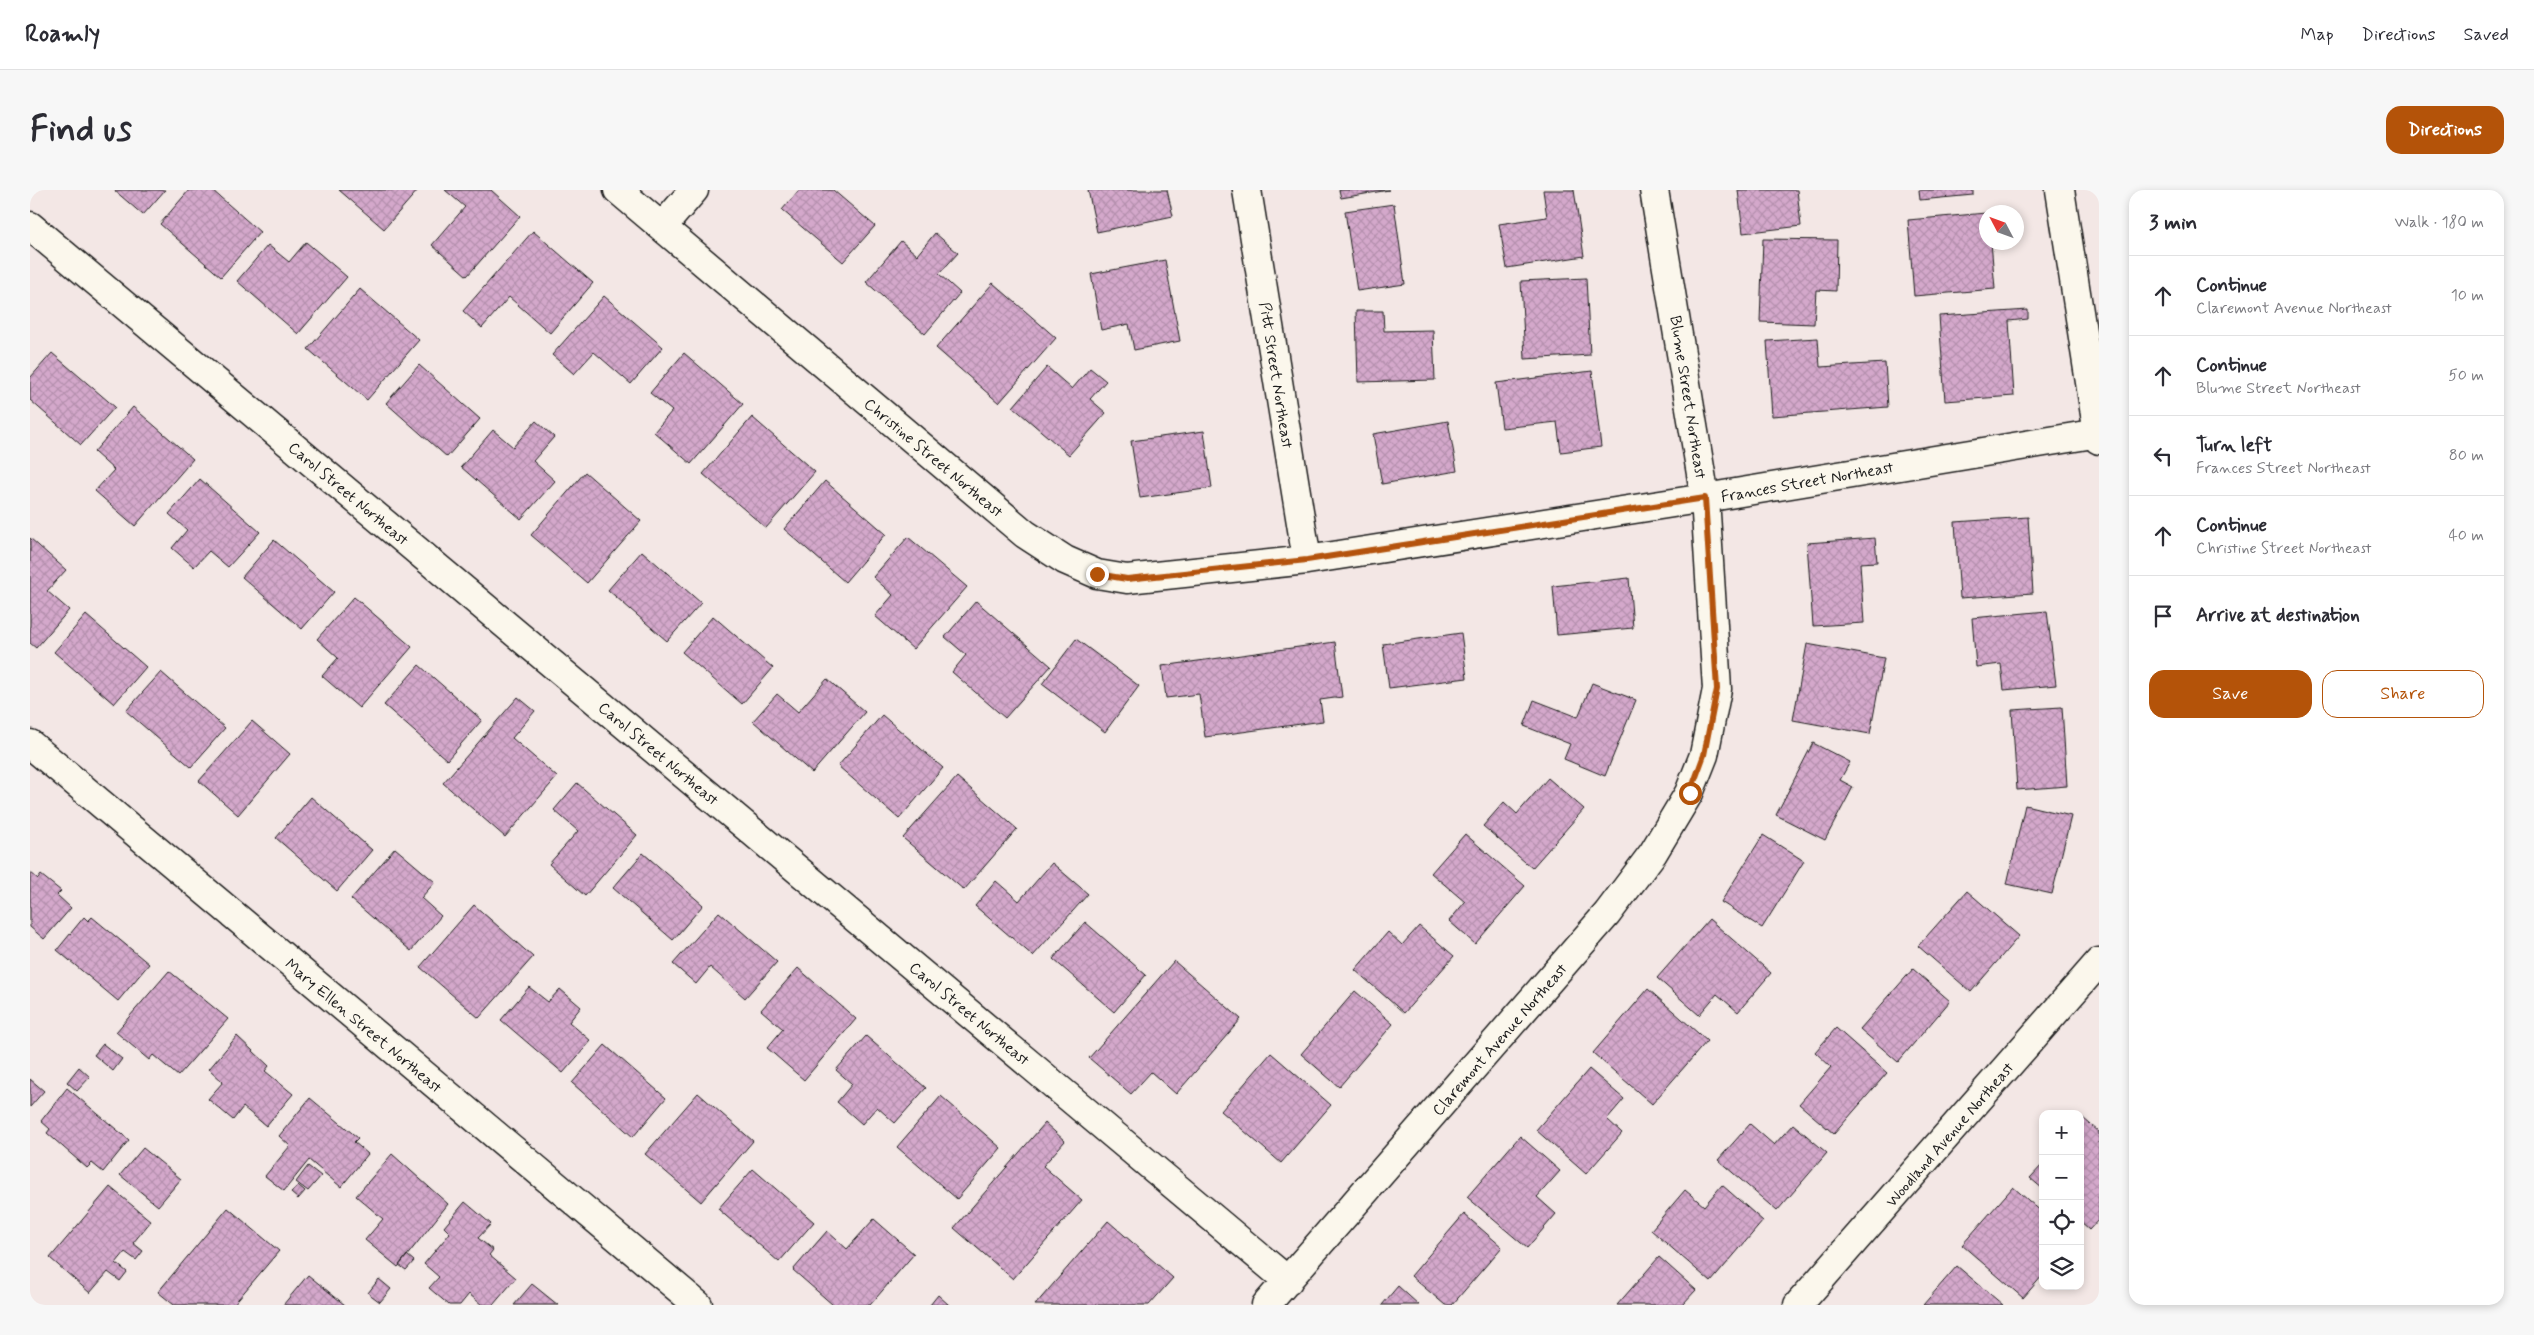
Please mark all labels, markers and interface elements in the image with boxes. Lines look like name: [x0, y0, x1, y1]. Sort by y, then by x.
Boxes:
text: Roamly: [25, 19, 100, 50]
text: Map: [2301, 23, 2334, 47]
text: Directions: [2362, 23, 2436, 47]
text: Saved: [2464, 23, 2509, 47]
button: Directions: [2386, 106, 2504, 154]
text: Find us: [30, 107, 132, 153]
north arrow: [1979, 205, 2024, 250]
text: 3 min: [2149, 209, 2197, 237]
text: Walk · 180 m: [2395, 212, 2484, 233]
text: Continue: [2196, 273, 2267, 298]
icon: ahead: [2149, 282, 2177, 310]
text: 10 m: [2451, 285, 2484, 306]
text: Claremont Avenue Northeast: [2196, 298, 2392, 319]
street label: Pitt Street Northeast: [1254, 301, 1297, 450]
street label: Blume Street Northeast: [1664, 314, 1711, 480]
text: Continue: [2196, 353, 2267, 378]
icon: ahead: [2149, 362, 2177, 390]
text: 50 m: [2448, 365, 2484, 386]
text: Blume Street Northeast: [2196, 378, 2361, 399]
street label: Christine Street Northeast: [859, 394, 1007, 523]
text: Turn left: [2196, 433, 2272, 458]
street label: Carol Street Northeast: [283, 438, 413, 551]
icon: left: [2149, 442, 2177, 470]
text: 80 m: [2449, 445, 2484, 466]
street label: Frances Street Northeast: [1719, 457, 1895, 508]
text: Frances Street Northeast: [2196, 458, 2371, 479]
text: Continue: [2196, 513, 2267, 538]
icon: ahead: [2149, 522, 2177, 550]
text: 40 m: [2448, 525, 2484, 546]
text: Christine Street Northeast: [2196, 538, 2371, 559]
route end: [1086, 563, 1109, 586]
icon: arrive: [2149, 602, 2177, 630]
text: Arrive at destination: [2196, 603, 2360, 628]
button: Save: [2149, 670, 2312, 718]
button: Share: [2322, 670, 2484, 718]
street label: Carol Street Northeast: [593, 698, 723, 811]
route start: [1679, 782, 1702, 805]
street label: Mary Ellen Street Northeast: [280, 954, 446, 1098]
street label: Carol Street Northeast: [904, 958, 1034, 1071]
street label: Claremont Avenue Northeast: [1428, 959, 1572, 1121]
street label: Woodland Avenue Northeast: [1881, 1058, 2019, 1212]
map controls: [2039, 1110, 2084, 1290]
button: +: [2039, 1110, 2084, 1155]
button: −: [2039, 1155, 2084, 1200]
button: locate: [2039, 1200, 2084, 1245]
button: layers: [2039, 1245, 2084, 1290]

